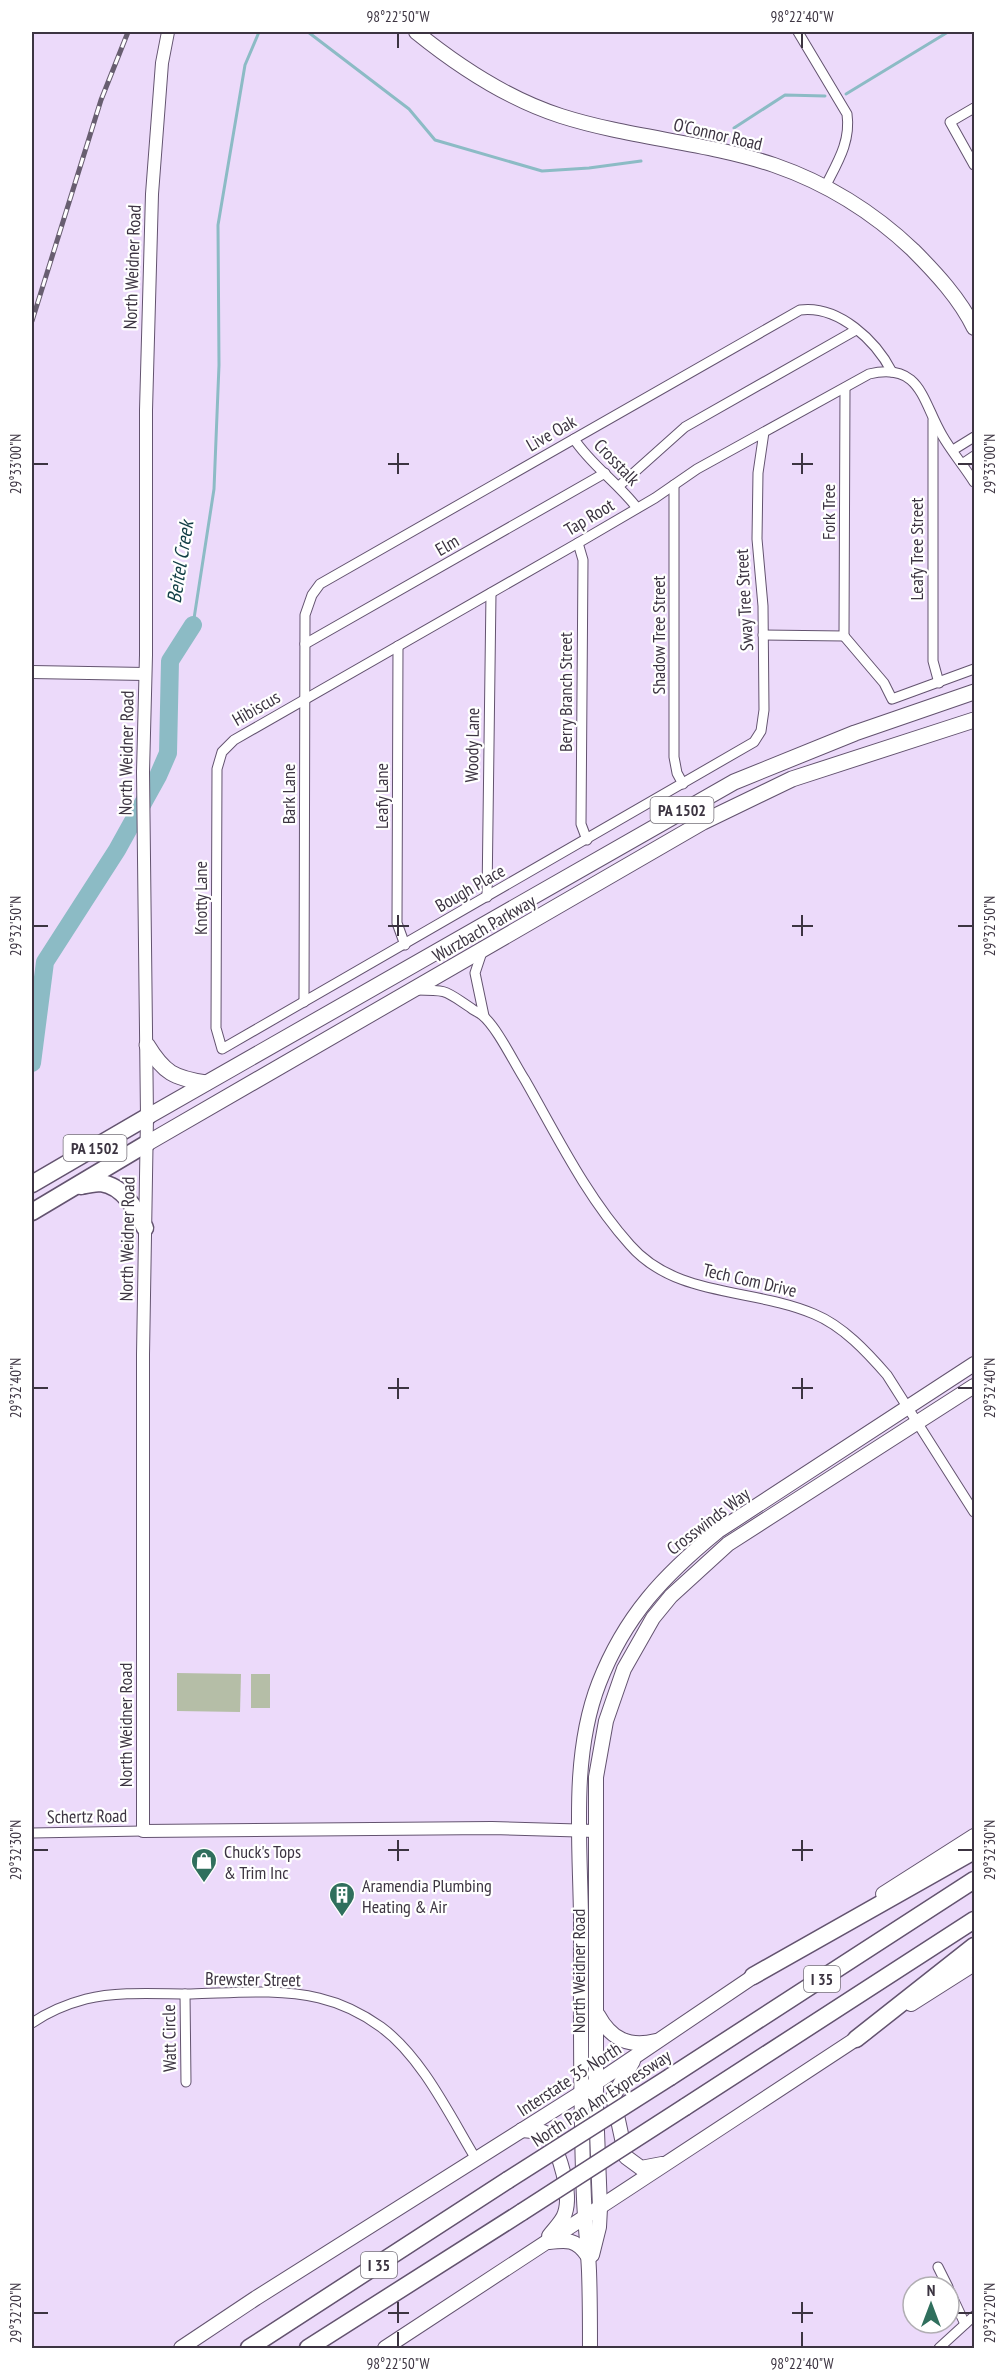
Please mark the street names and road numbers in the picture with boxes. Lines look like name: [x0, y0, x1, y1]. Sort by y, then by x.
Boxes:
street label: O'Connor Road: [671, 113, 765, 155]
street label: North Weidner Road: [118, 204, 146, 330]
street label: Live Oak: [522, 410, 580, 456]
street label: Crosstalk: [589, 434, 645, 490]
street label: Fork Tree: [817, 484, 840, 540]
street label: Tap Root: [560, 493, 618, 541]
street label: Leafy Tree Street: [905, 498, 928, 600]
street label: Elm: [431, 529, 463, 561]
street label: Sway Tree Street: [730, 548, 758, 652]
street label: Shadow Tree Street: [647, 575, 670, 695]
street label: Berry Branch Street: [554, 632, 577, 752]
street label: Hibiscus: [228, 685, 284, 731]
street label: North Weidner Road: [113, 691, 139, 815]
street label: Woody Lane: [460, 707, 484, 783]
street label: Leafy Lane: [370, 763, 393, 829]
street label: Bark Lane: [277, 764, 300, 824]
road number: PA 1502: [650, 797, 714, 823]
street label: Bough Place: [431, 859, 509, 917]
street label: Knotty Lane: [189, 861, 212, 935]
street label: Wurzbach Parkway: [428, 889, 540, 967]
road number: PA 1502: [64, 1135, 127, 1161]
street label: North Weidner Road: [114, 1177, 140, 1301]
street label: Tech Com Drive: [701, 1258, 799, 1302]
street label: Crosswinds Way: [662, 1482, 754, 1560]
street label: North Weidner Road: [114, 1663, 137, 1787]
street label: Schertz Road: [47, 1804, 127, 1828]
street label: North Weidner Road: [567, 1909, 590, 2033]
road number: I 35: [804, 1966, 840, 1992]
street label: Brewster Street: [205, 1967, 301, 1991]
street label: Watt Circle: [157, 2004, 181, 2072]
street label: Interstate 35 North: [513, 2037, 625, 2121]
street label: North Pan Am Expressway: [527, 2044, 675, 2152]
road number: I 35: [361, 2252, 397, 2278]

